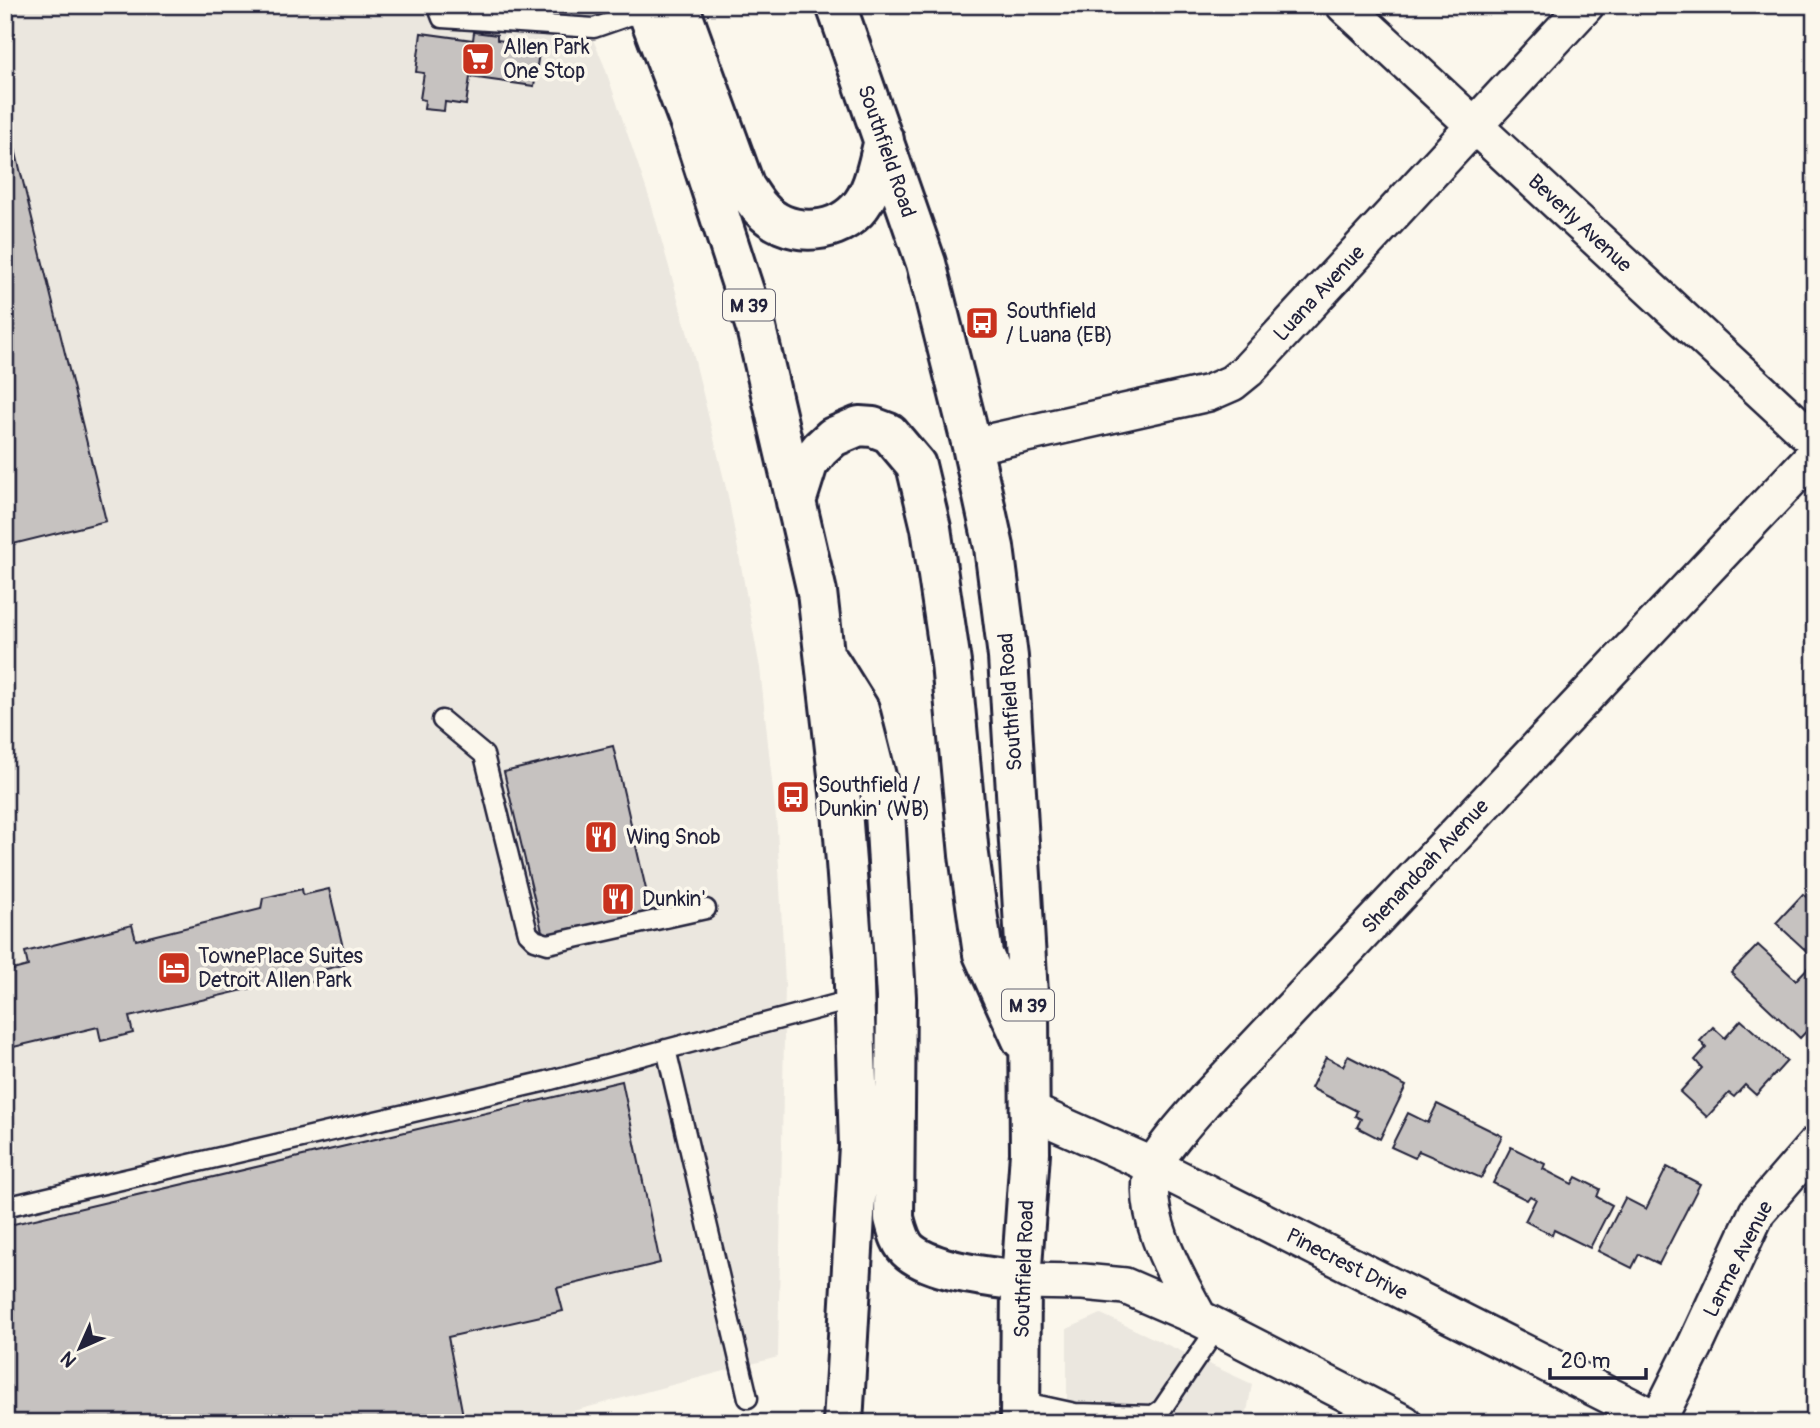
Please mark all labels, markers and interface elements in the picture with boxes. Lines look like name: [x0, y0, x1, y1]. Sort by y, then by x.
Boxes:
place label: Allen Park One Stop: [503, 34, 590, 85]
supermarket icon: Allen Park One Stop: [459, 40, 497, 78]
street label: Southfield Road: [851, 81, 922, 221]
street label: Beverly Avenue: [1522, 168, 1638, 279]
street label: Luana Avenue: [1268, 239, 1371, 347]
road number: M 39: [723, 290, 775, 320]
place label: Southfield / Luana (EB): [1006, 298, 1113, 349]
bus stop icon: Southfield / Luana (EB): [963, 304, 1001, 342]
street label: Southfield Road: [992, 632, 1029, 772]
place label: Southfield / Dunkin' (WB): [818, 772, 930, 823]
bus stop icon: Southfield / Dunkin' (WB): [774, 778, 812, 816]
street label: Shenandoah Avenue: [1356, 793, 1495, 939]
restaurant icon: Wing Snob: [582, 818, 620, 856]
place label: Wing Snob: [626, 824, 721, 851]
restaurant icon: Dunkin': [599, 880, 637, 918]
place label: Dunkin': [642, 886, 706, 913]
place label: TownePlace Suites Detroit Allen Park: [198, 943, 363, 994]
hotel icon: TownePlace Suites Detroit Allen Park: [155, 949, 193, 987]
road number: M 39: [1002, 990, 1054, 1021]
street label: Larme Avenue: [1698, 1196, 1780, 1322]
street label: Southfield Road: [1009, 1199, 1040, 1339]
street label: Pinecrest Drive: [1282, 1222, 1413, 1307]
north arrow: [46, 1312, 116, 1382]
scale bar: [1550, 1337, 1647, 1381]
text: N: [56, 1346, 82, 1372]
text: 20 m: [1561, 1348, 1610, 1375]

